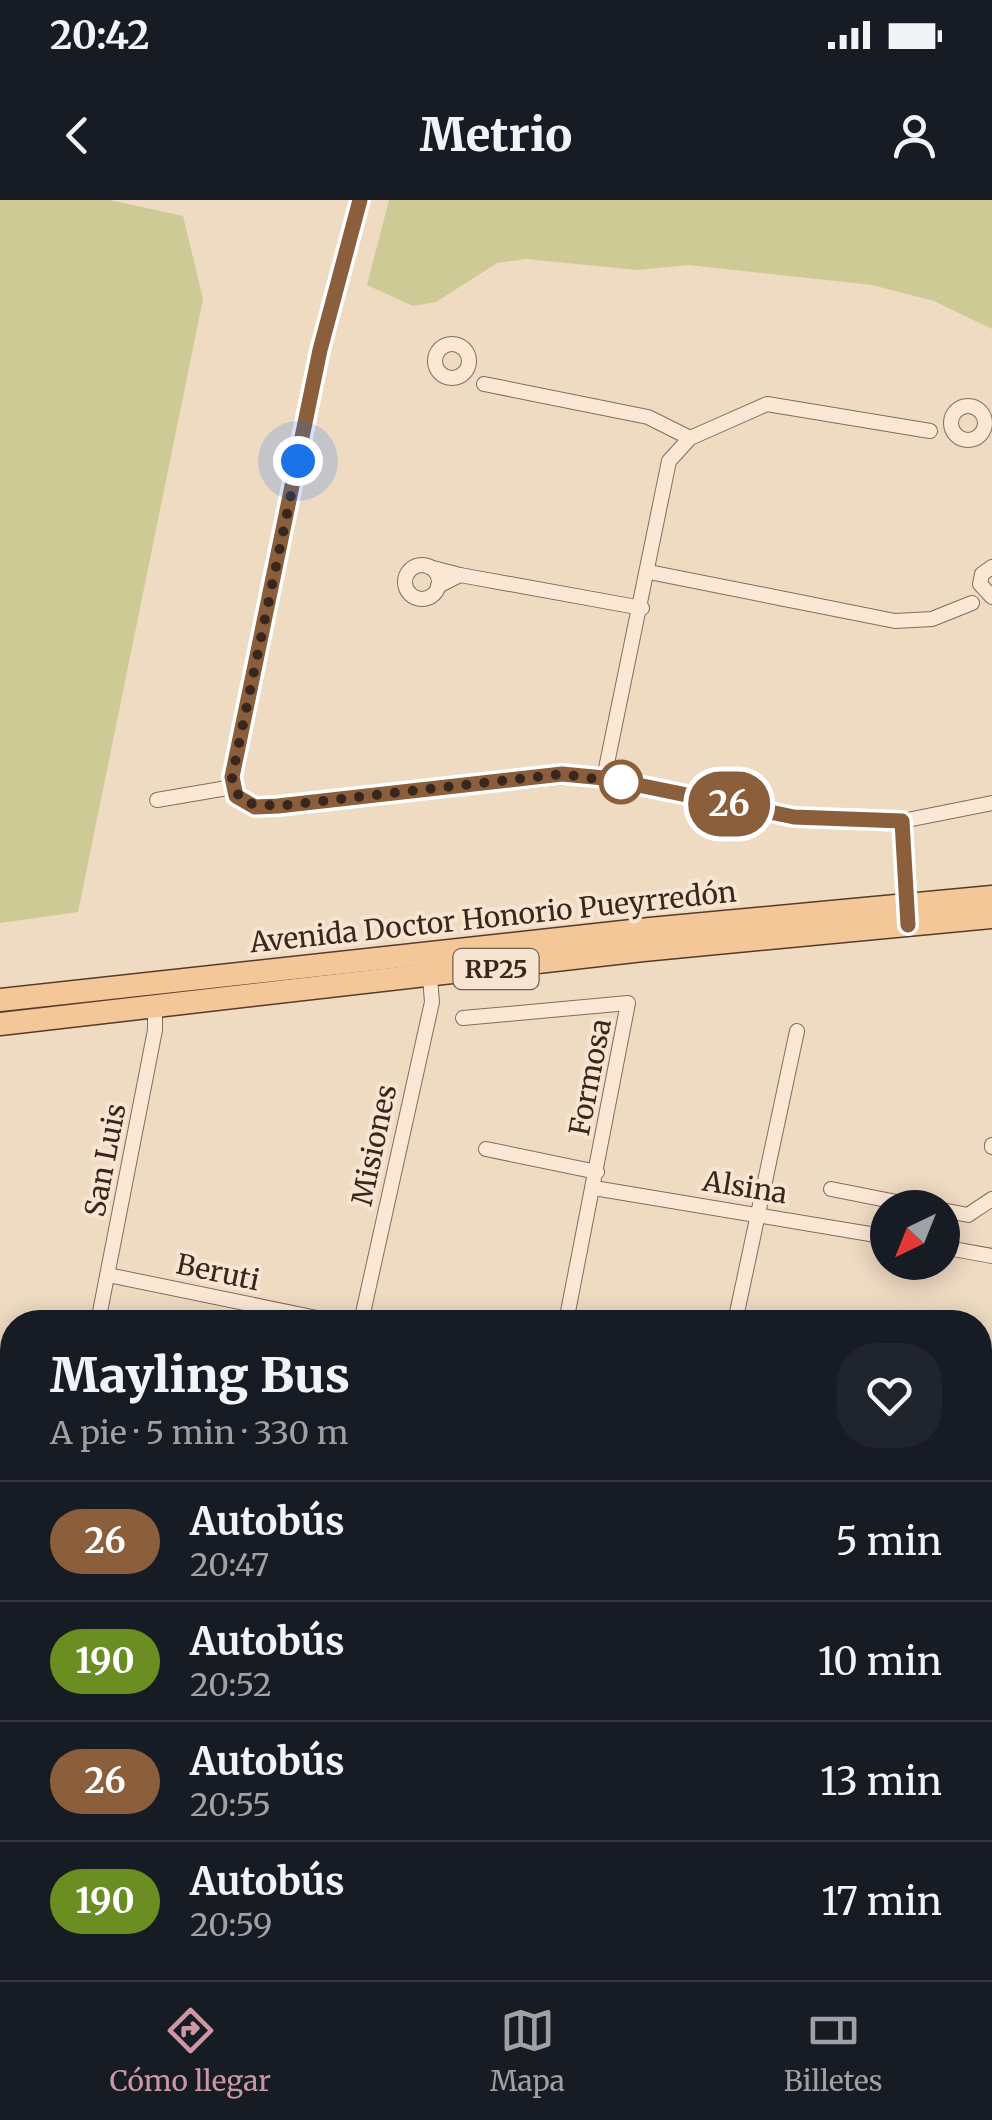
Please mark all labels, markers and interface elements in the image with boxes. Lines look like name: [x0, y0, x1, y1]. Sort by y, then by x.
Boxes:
text: 20:42: [50, 12, 150, 59]
text: Metrio: [420, 107, 572, 163]
icon: back: [50, 108, 105, 163]
icon: person: [887, 108, 942, 163]
your location: [273, 436, 323, 486]
unlabelled marker: [600, 761, 642, 803]
line badge: 26: [684, 772, 774, 836]
text: 26: [708, 782, 750, 826]
street label: Avenida Doctor Honorio Pueyrredón: [247, 874, 738, 961]
road number: RP25: [454, 949, 538, 989]
street label: Formosa: [561, 1016, 619, 1138]
street label: Misiones: [344, 1081, 404, 1209]
street label: San Luis: [76, 1100, 134, 1220]
street label: Alsina: [699, 1162, 790, 1211]
north arrow: [870, 1190, 960, 1280]
map controls: [870, 1190, 960, 1280]
street label: Beruti: [173, 1246, 263, 1298]
button: heart: [837, 1343, 942, 1448]
text: Mayling Bus: [50, 1345, 350, 1405]
text: A pie · 5 min · 330 m: [50, 1413, 349, 1453]
text: Autobús: [190, 1498, 345, 1545]
text: 5 min: [836, 1518, 942, 1565]
text: 26: [84, 1519, 126, 1563]
text: 20:47: [190, 1545, 269, 1585]
text: Autobús: [190, 1618, 345, 1665]
text: 10 min: [818, 1638, 942, 1685]
text: 190: [75, 1639, 135, 1683]
text: 20:52: [190, 1665, 272, 1705]
text: Autobús: [190, 1738, 345, 1785]
text: 13 min: [820, 1758, 942, 1805]
text: 26: [84, 1759, 126, 1803]
text: 20:55: [190, 1785, 271, 1825]
text: Autobús: [190, 1858, 345, 1905]
text: 17 min: [821, 1878, 942, 1925]
text: 190: [75, 1879, 135, 1923]
text: 20:59: [190, 1905, 272, 1945]
tab: Cómo llegar: [109, 2003, 271, 2099]
tab: Mapa: [490, 2003, 565, 2099]
tab: Billetes: [784, 2003, 882, 2099]

